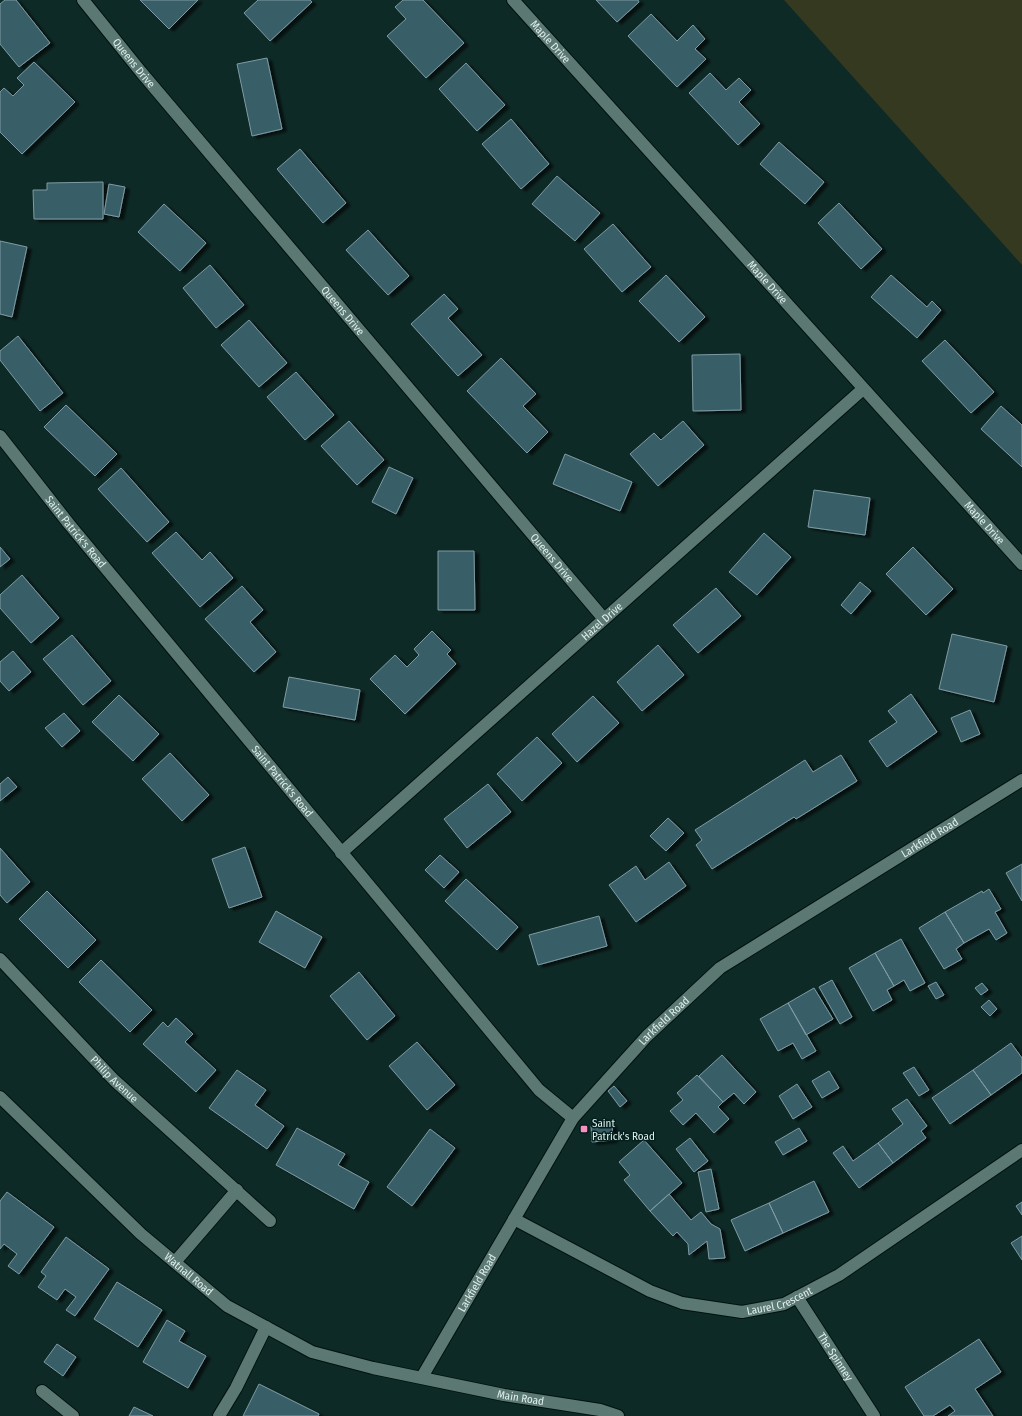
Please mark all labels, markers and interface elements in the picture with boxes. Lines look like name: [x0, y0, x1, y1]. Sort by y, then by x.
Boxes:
street label: Maple Drive: [528, 17, 573, 66]
street label: Queens Drive: [110, 36, 158, 90]
street label: Maple Drive: [745, 258, 790, 306]
street label: Queens Drive: [319, 283, 367, 338]
street label: Saint Patrick's Road: [43, 493, 109, 570]
street label: Maple Drive: [962, 498, 1007, 547]
street label: Queens Drive: [528, 531, 577, 585]
street label: Hazel Drive: [579, 599, 625, 643]
street label: Saint Patrick's Road: [249, 743, 316, 819]
street label: Larkfield Road: [899, 815, 961, 860]
street label: Larkfield Road: [636, 994, 692, 1047]
street label: Philip Avenue: [88, 1053, 141, 1105]
place label: Saint Patrick's Road: [592, 1117, 655, 1143]
marker: Saint Patrick's Road: [579, 1124, 589, 1134]
street label: Watnall Road: [162, 1250, 216, 1298]
street label: Larkfield Road: [455, 1252, 499, 1314]
street label: Laurel Crescent: [746, 1284, 815, 1317]
street label: The Spinney: [815, 1330, 856, 1383]
street label: Main Road: [496, 1387, 545, 1408]

